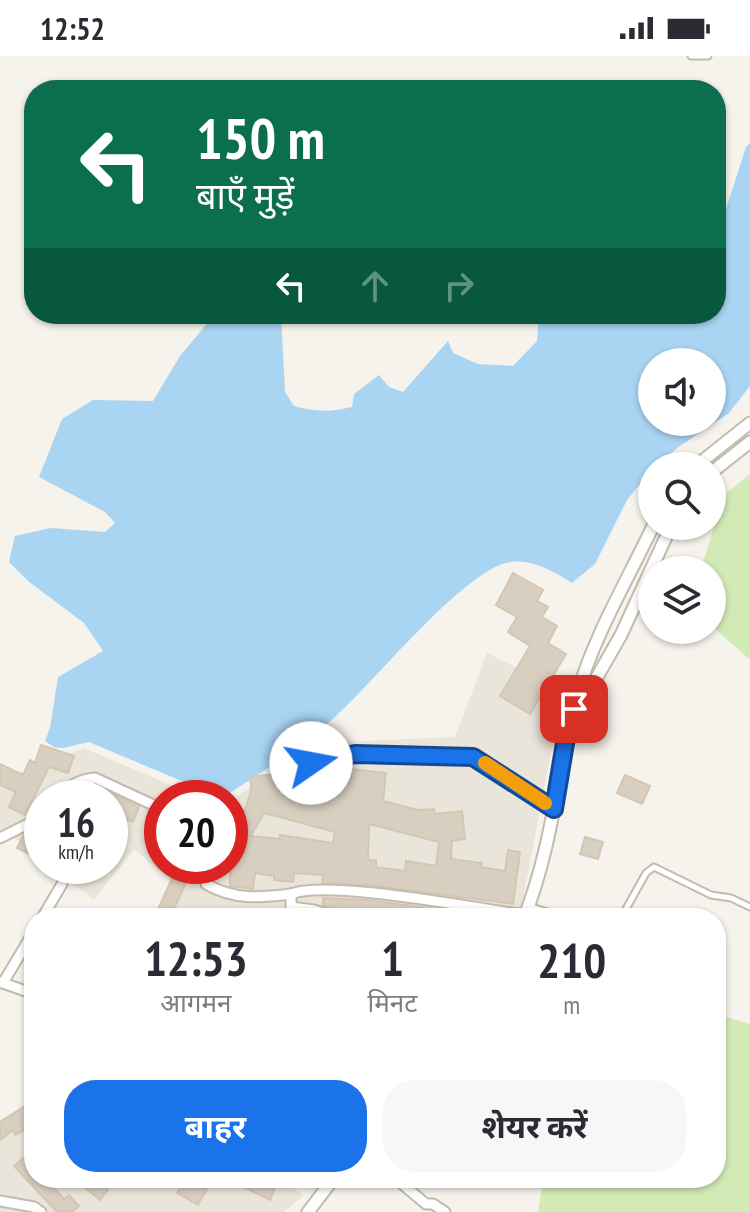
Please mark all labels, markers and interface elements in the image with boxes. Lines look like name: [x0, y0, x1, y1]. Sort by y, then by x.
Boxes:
text: 12:52: [40, 9, 105, 48]
text: 150 m: [196, 102, 325, 174]
icon: left: [64, 112, 168, 216]
text: बाएँ मुड़ें: [196, 172, 294, 219]
icon: left: [269, 264, 313, 308]
icon: ahead: [353, 264, 397, 308]
icon: right: [437, 264, 481, 308]
map controls: [638, 348, 726, 644]
button: sound: [638, 348, 726, 436]
button: search: [638, 452, 726, 540]
button: layers: [638, 556, 726, 644]
pin: [540, 675, 608, 743]
icon: arrive: [552, 687, 596, 731]
position arrow: [269, 721, 353, 805]
speed limit sign: 20: [144, 780, 248, 884]
text: 16: [57, 796, 95, 848]
text: km/h: [58, 839, 94, 865]
text: 12:53: [144, 927, 248, 989]
text: 1: [381, 927, 404, 989]
text: 210: [537, 929, 606, 991]
text: आगमन: [160, 986, 231, 1019]
text: मिनट: [368, 986, 417, 1019]
text: m: [563, 988, 580, 1021]
button: बाहर: [64, 1080, 367, 1172]
button: शेयर करें: [383, 1080, 686, 1172]

